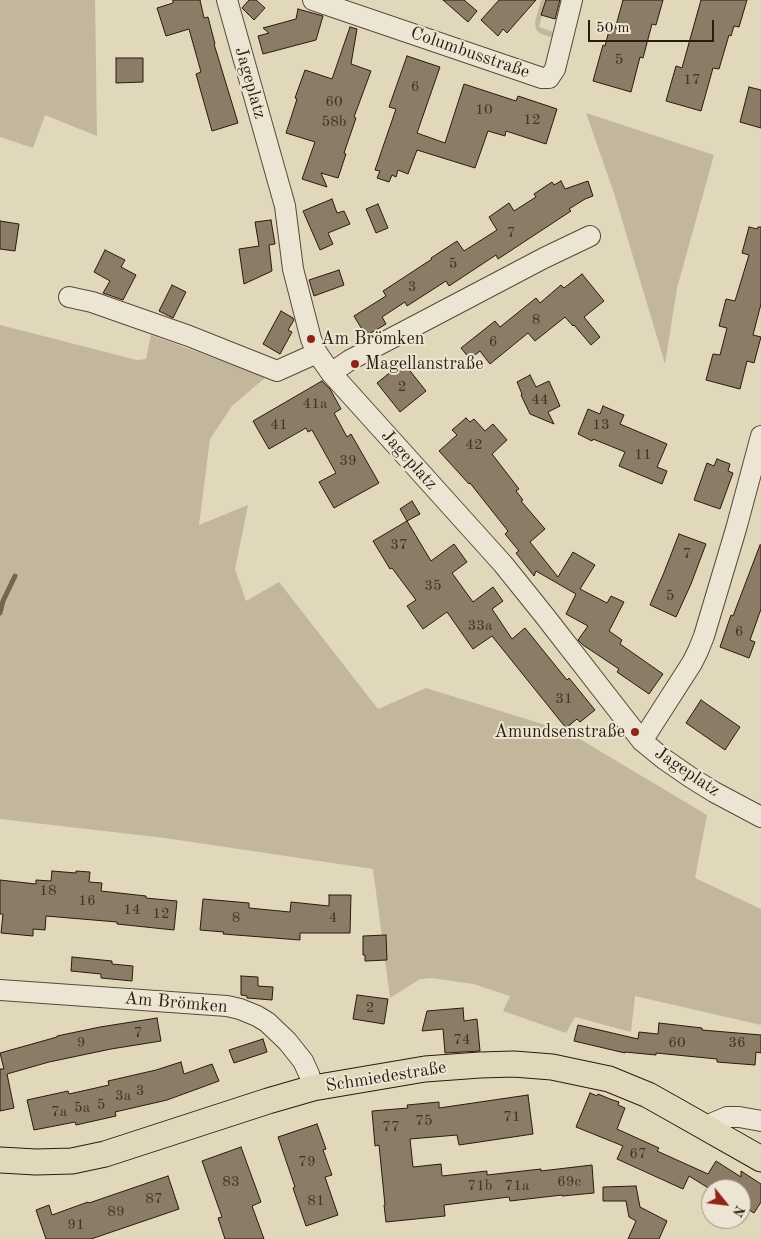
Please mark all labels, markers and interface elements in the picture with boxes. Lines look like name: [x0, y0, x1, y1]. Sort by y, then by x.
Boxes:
scale bar: [591, 10, 717, 42]
text: 50 m: [596, 21, 630, 36]
street label: Columbusstraße: [408, 23, 532, 83]
street label: Jageplatz: [229, 45, 271, 121]
house number: 5: [615, 51, 623, 69]
house number: 17: [683, 71, 701, 89]
house number: 6: [411, 78, 419, 96]
house number: 60: [325, 93, 343, 111]
house number: 10: [475, 101, 493, 119]
house number: 12: [523, 111, 541, 129]
house number: 58b: [321, 113, 347, 131]
house number: 7: [507, 224, 515, 242]
house number: 5: [449, 255, 457, 273]
house number: 3: [408, 278, 416, 296]
house number: 8: [532, 311, 540, 329]
place label: Am Brömken: [321, 328, 424, 350]
marker: Am Brömken: [305, 333, 317, 345]
house number: 6: [489, 333, 497, 351]
place label: Magellanstraße: [365, 353, 483, 375]
marker: Magellanstraße: [349, 358, 361, 370]
house number: 2: [398, 378, 406, 396]
house number: 44: [531, 391, 549, 409]
house number: 41a: [303, 395, 327, 413]
house number: 41: [270, 416, 288, 434]
house number: 13: [592, 416, 610, 434]
street label: Jageplatz: [376, 425, 442, 495]
house number: 42: [465, 436, 483, 454]
house number: 11: [634, 446, 652, 464]
house number: 39: [339, 452, 357, 470]
house number: 37: [390, 536, 408, 554]
house number: 7: [683, 545, 691, 563]
house number: 35: [424, 577, 442, 595]
house number: 5: [666, 587, 674, 605]
house number: 33a: [468, 617, 492, 635]
house number: 6: [735, 623, 743, 641]
house number: 31: [555, 690, 573, 708]
place label: Amundsenstraße: [494, 721, 625, 743]
marker: Amundsenstraße: [629, 726, 641, 738]
street label: Jageplatz: [650, 742, 724, 802]
house number: 18: [39, 882, 57, 900]
house number: 16: [78, 892, 96, 910]
house number: 14: [123, 901, 141, 919]
house number: 12: [152, 905, 170, 923]
house number: 8: [232, 909, 240, 927]
house number: 4: [329, 909, 337, 927]
street label: Am Brömken: [124, 988, 228, 1018]
house number: 2: [366, 999, 374, 1017]
house number: 7: [134, 1024, 142, 1042]
house number: 74: [453, 1031, 471, 1049]
house number: 9: [77, 1034, 85, 1052]
house number: 60: [668, 1034, 686, 1052]
house number: 36: [728, 1034, 746, 1052]
street label: Schmiedestraße: [324, 1057, 448, 1097]
house number: 3: [136, 1082, 144, 1100]
house number: 3a: [115, 1087, 131, 1105]
house number: 5: [97, 1096, 105, 1114]
house number: 5a: [74, 1099, 90, 1117]
house number: 7a: [51, 1103, 67, 1121]
house number: 71: [503, 1108, 521, 1126]
house number: 75: [415, 1112, 433, 1130]
house number: 77: [382, 1118, 400, 1136]
house number: 67: [629, 1145, 647, 1163]
house number: 79: [298, 1153, 316, 1171]
house number: 83: [222, 1173, 240, 1191]
house number: 69c: [557, 1173, 581, 1191]
house number: 71b: [467, 1177, 493, 1195]
house number: 71a: [505, 1177, 529, 1195]
north arrow: [701, 1179, 751, 1229]
house number: 87: [145, 1190, 163, 1208]
house number: 81: [307, 1192, 325, 1210]
house number: 89: [107, 1203, 125, 1221]
text: N: [730, 1203, 747, 1219]
house number: 91: [67, 1216, 85, 1234]

